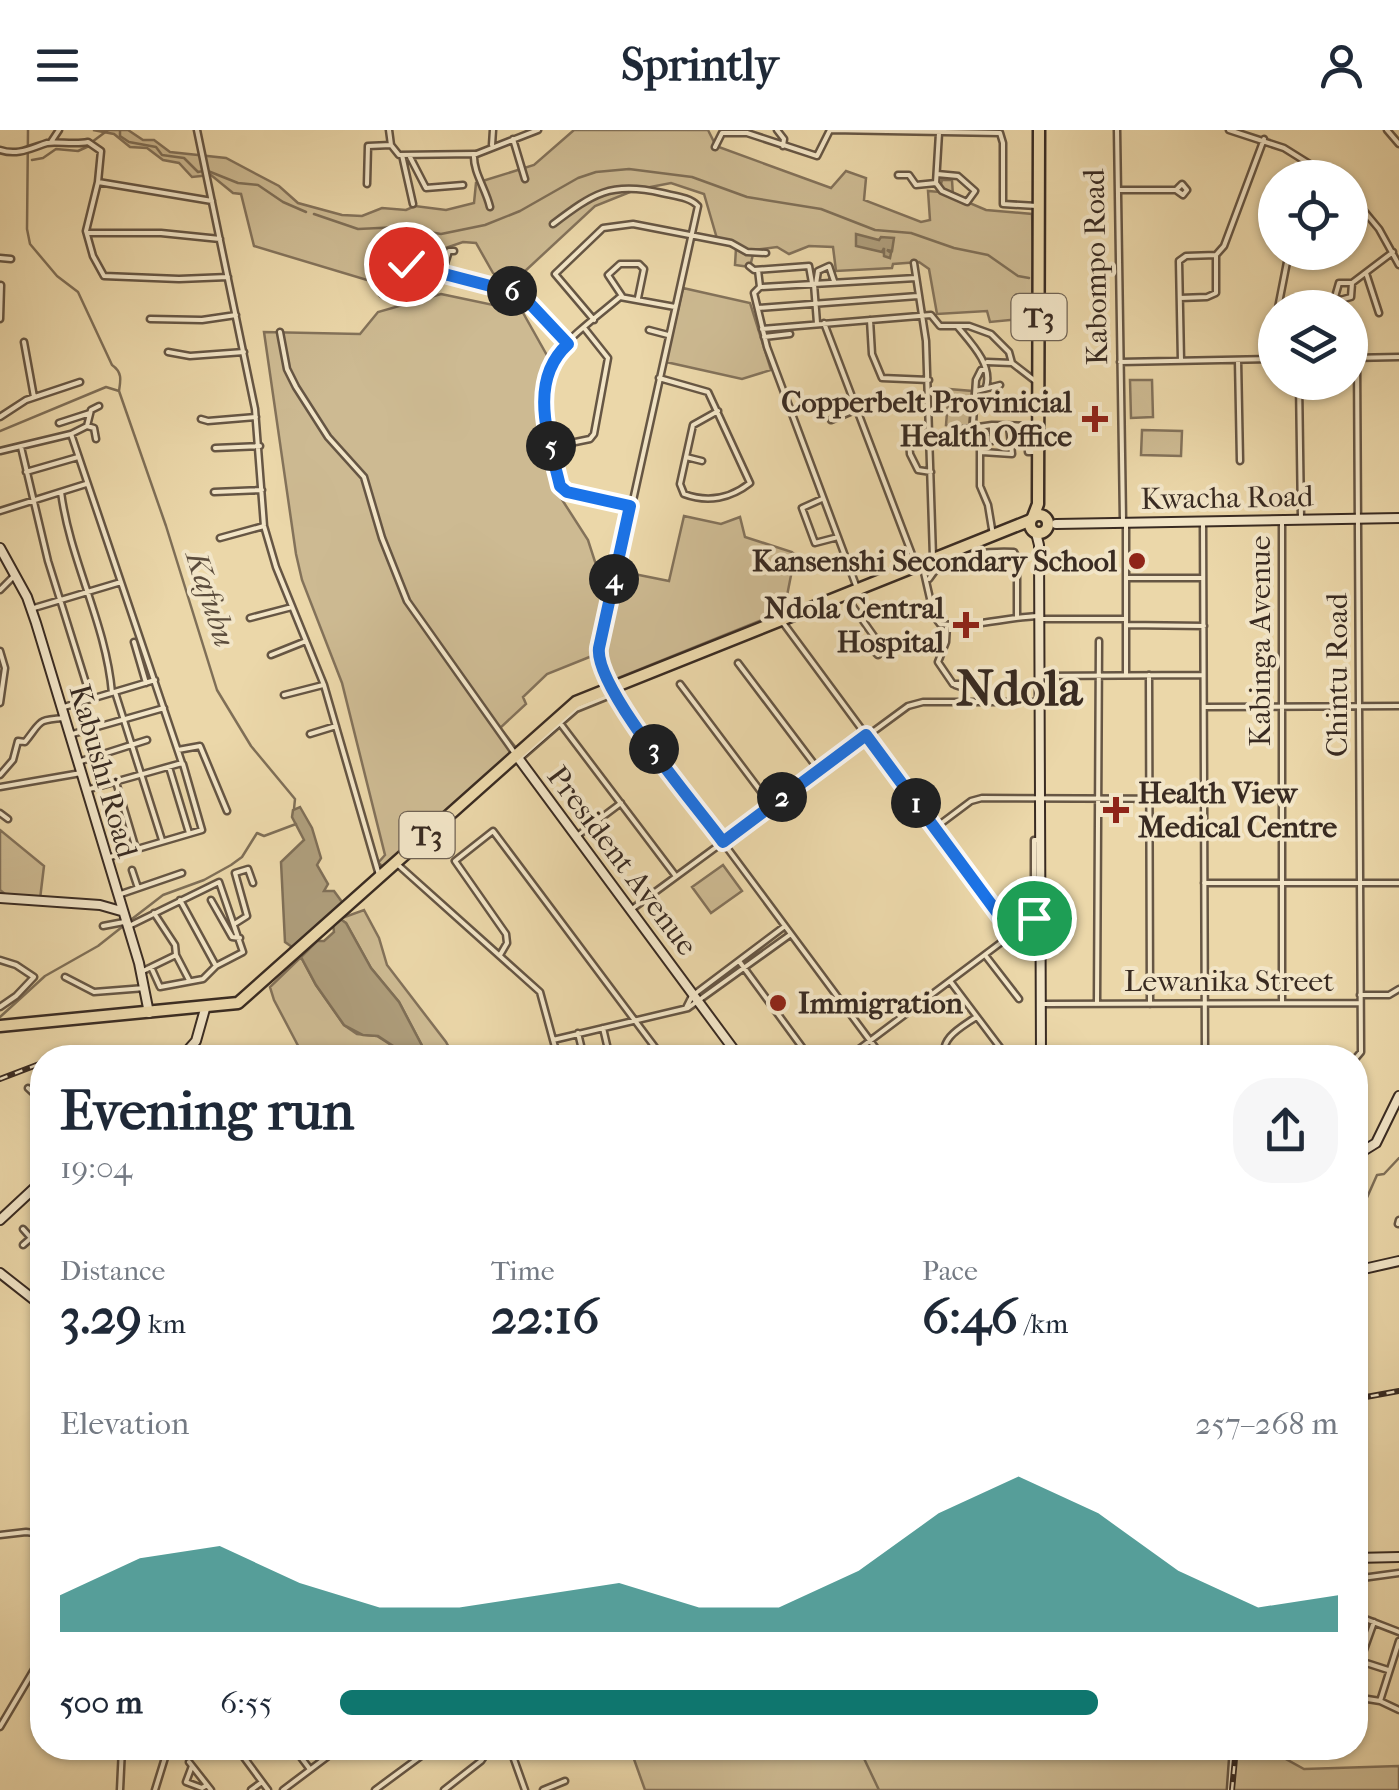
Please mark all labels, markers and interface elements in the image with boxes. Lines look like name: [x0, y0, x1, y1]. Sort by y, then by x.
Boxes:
icon: menu: [30, 38, 85, 93]
icon: person: [1314, 38, 1369, 93]
text: Sprintly: [621, 39, 778, 92]
map controls: [1258, 160, 1368, 400]
button: locate: [1258, 160, 1368, 270]
street label: Kabompo Road: [1077, 168, 1115, 366]
pin: [364, 222, 449, 307]
icon: check: [379, 237, 434, 292]
pin: 6: [487, 266, 537, 316]
text: 6: [504, 274, 520, 307]
button: layers: [1258, 290, 1368, 400]
road number: T3: [1012, 294, 1066, 340]
place label: Copperbelt Provinicial Health Office: [781, 385, 1073, 454]
marker: Copperbelt Provinicial Health Office: [1082, 406, 1108, 432]
pin: 5: [526, 421, 576, 471]
text: 5: [545, 429, 557, 462]
street label: Kwacha Road: [1140, 479, 1314, 517]
street label: Kabinga Avenue: [1243, 535, 1278, 746]
water label: Kafubu: [178, 544, 244, 652]
place label: Kansenshi Secondary School: [752, 544, 1118, 579]
marker: Kansenshi Secondary School: [1126, 550, 1148, 572]
pin: 4: [589, 554, 639, 604]
text: 4: [606, 562, 622, 595]
place label: Ndola Central Hospital: [764, 591, 945, 660]
street label: Chintu Road: [1320, 592, 1355, 757]
marker: Ndola Central Hospital: [953, 612, 979, 638]
district label: Ndola: [956, 659, 1084, 718]
street label: Kabushi Road: [62, 680, 145, 862]
pin: 3: [629, 724, 679, 774]
text: 3: [648, 732, 660, 765]
street label: President Avenue: [540, 760, 705, 963]
pin: 2: [757, 772, 807, 822]
place label: Health View Medical Centre: [1138, 776, 1337, 845]
pin: 1: [891, 778, 941, 828]
text: 2: [775, 780, 789, 813]
text: 1: [911, 786, 921, 819]
marker: Health View Medical Centre: [1103, 797, 1129, 823]
road number: T3: [400, 812, 454, 858]
pin: [992, 876, 1077, 961]
icon: arrive: [1007, 891, 1062, 946]
street label: Lewanika Street: [1124, 964, 1334, 999]
place label: Immigration: [798, 986, 964, 1021]
marker: Immigration: [767, 992, 789, 1014]
button: share: [1233, 1078, 1338, 1183]
text: Evening run: [60, 1079, 354, 1143]
text: 19:04: [60, 1149, 132, 1186]
text: Distance: [60, 1254, 165, 1287]
text: Time: [491, 1254, 555, 1287]
text: Pace: [922, 1254, 978, 1287]
text: 3.29: [60, 1287, 142, 1346]
text: 22:16: [491, 1287, 599, 1346]
text: 6:46: [922, 1287, 1018, 1346]
text: km: [142, 1307, 186, 1340]
text: /km: [1018, 1307, 1068, 1340]
text: Elevation: [60, 1405, 189, 1442]
text: 257–268 m: [1195, 1405, 1338, 1442]
text: 500 m: [60, 1684, 143, 1721]
text: 6:55: [220, 1684, 273, 1721]

